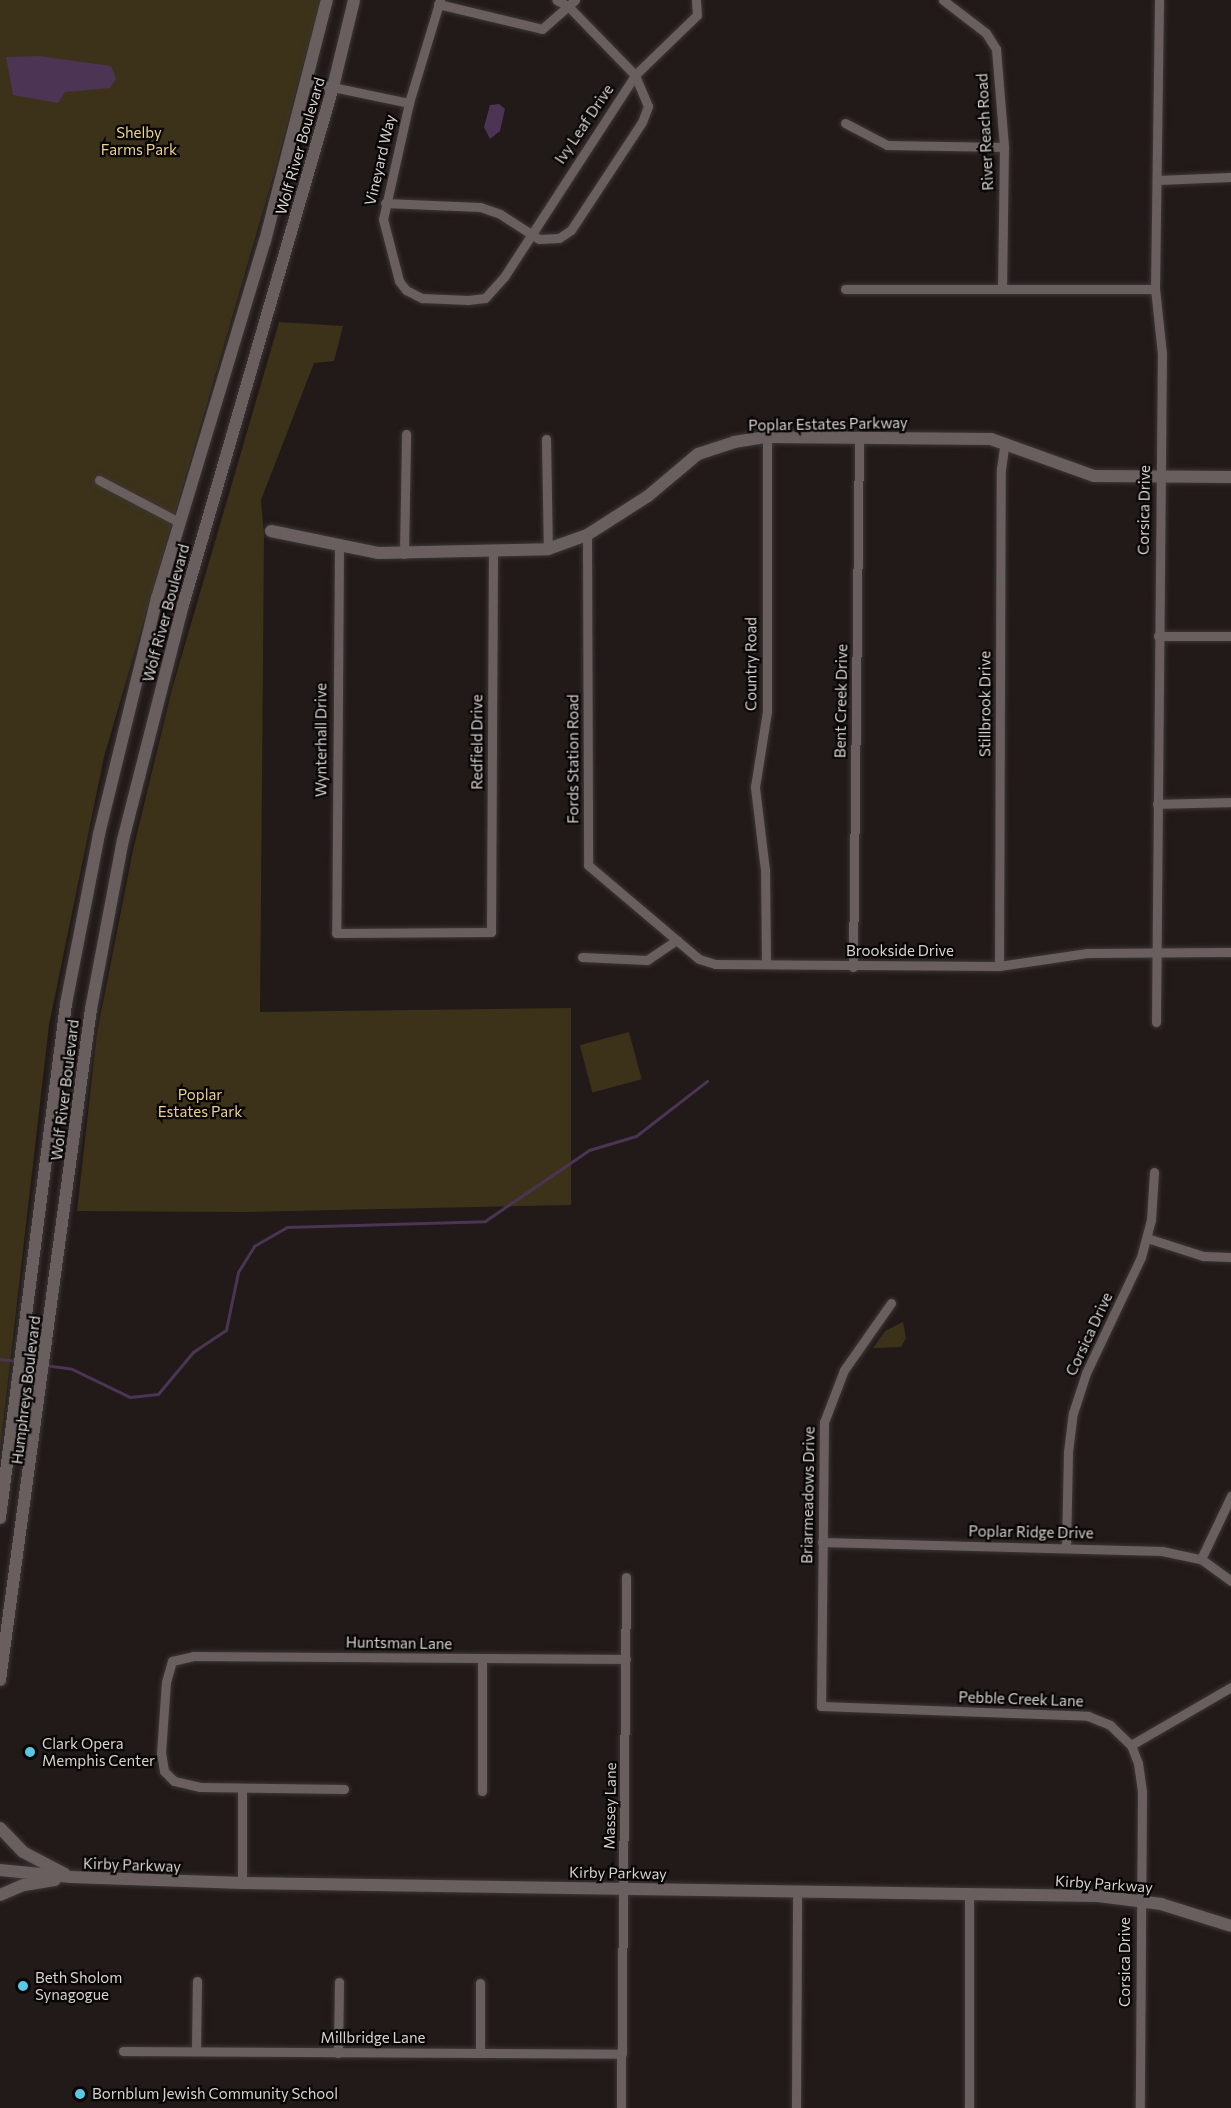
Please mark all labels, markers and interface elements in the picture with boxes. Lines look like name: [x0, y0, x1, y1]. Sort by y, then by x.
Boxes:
street label: River Reach Road: [973, 73, 997, 191]
street label: Wolf River Boulevard: [272, 75, 328, 217]
street label: Ivy Leaf Drive: [551, 81, 617, 167]
street label: Vineyard Way: [361, 113, 399, 207]
park label: Shelby Farms Park: [101, 123, 177, 158]
street label: Poplar Estates Parkway: [748, 414, 908, 434]
street label: Corsica Drive: [1134, 465, 1154, 555]
street label: Wolf River Boulevard: [139, 542, 193, 684]
street label: Country Road: [742, 617, 760, 711]
street label: Bent Creek Drive: [831, 644, 851, 758]
street label: Stillbrook Drive: [976, 651, 994, 757]
street label: Wynterhall Drive: [312, 683, 330, 797]
street label: Redfield Drive: [468, 694, 486, 790]
street label: Fords Station Road: [564, 694, 582, 824]
street label: Brookside Drive: [846, 942, 954, 960]
street label: Wolf River Boulevard: [47, 1018, 83, 1162]
park label: Poplar Estates Park: [158, 1085, 242, 1120]
street label: Corsica Drive: [1062, 1289, 1116, 1379]
street label: Humphreys Boulevard: [8, 1315, 44, 1465]
street label: Briarmeadows Drive: [798, 1426, 818, 1564]
street label: Poplar Ridge Drive: [968, 1522, 1094, 1542]
street label: Huntsman Lane: [346, 1633, 452, 1653]
street label: Pebble Creek Lane: [958, 1688, 1084, 1710]
place label: Clark Opera Memphis Center: [42, 1734, 155, 1769]
marker: Clark Opera Memphis Center: [23, 1745, 37, 1759]
street label: Massey Lane: [600, 1762, 620, 1850]
street label: Kirby Parkway: [83, 1854, 181, 1876]
street label: Kirby Parkway: [569, 1863, 667, 1883]
street label: Kirby Parkway: [1055, 1872, 1153, 1896]
street label: Corsica Drive: [1116, 1917, 1134, 2007]
place label: Beth Sholom Synagogue: [35, 1968, 122, 2003]
marker: Beth Sholom Synagogue: [16, 1979, 30, 1993]
street label: Millbridge Lane: [321, 2029, 425, 2047]
place label: Bornblum Jewish Community School: [92, 2085, 338, 2103]
marker: Bornblum Jewish Community School: [73, 2087, 87, 2101]

